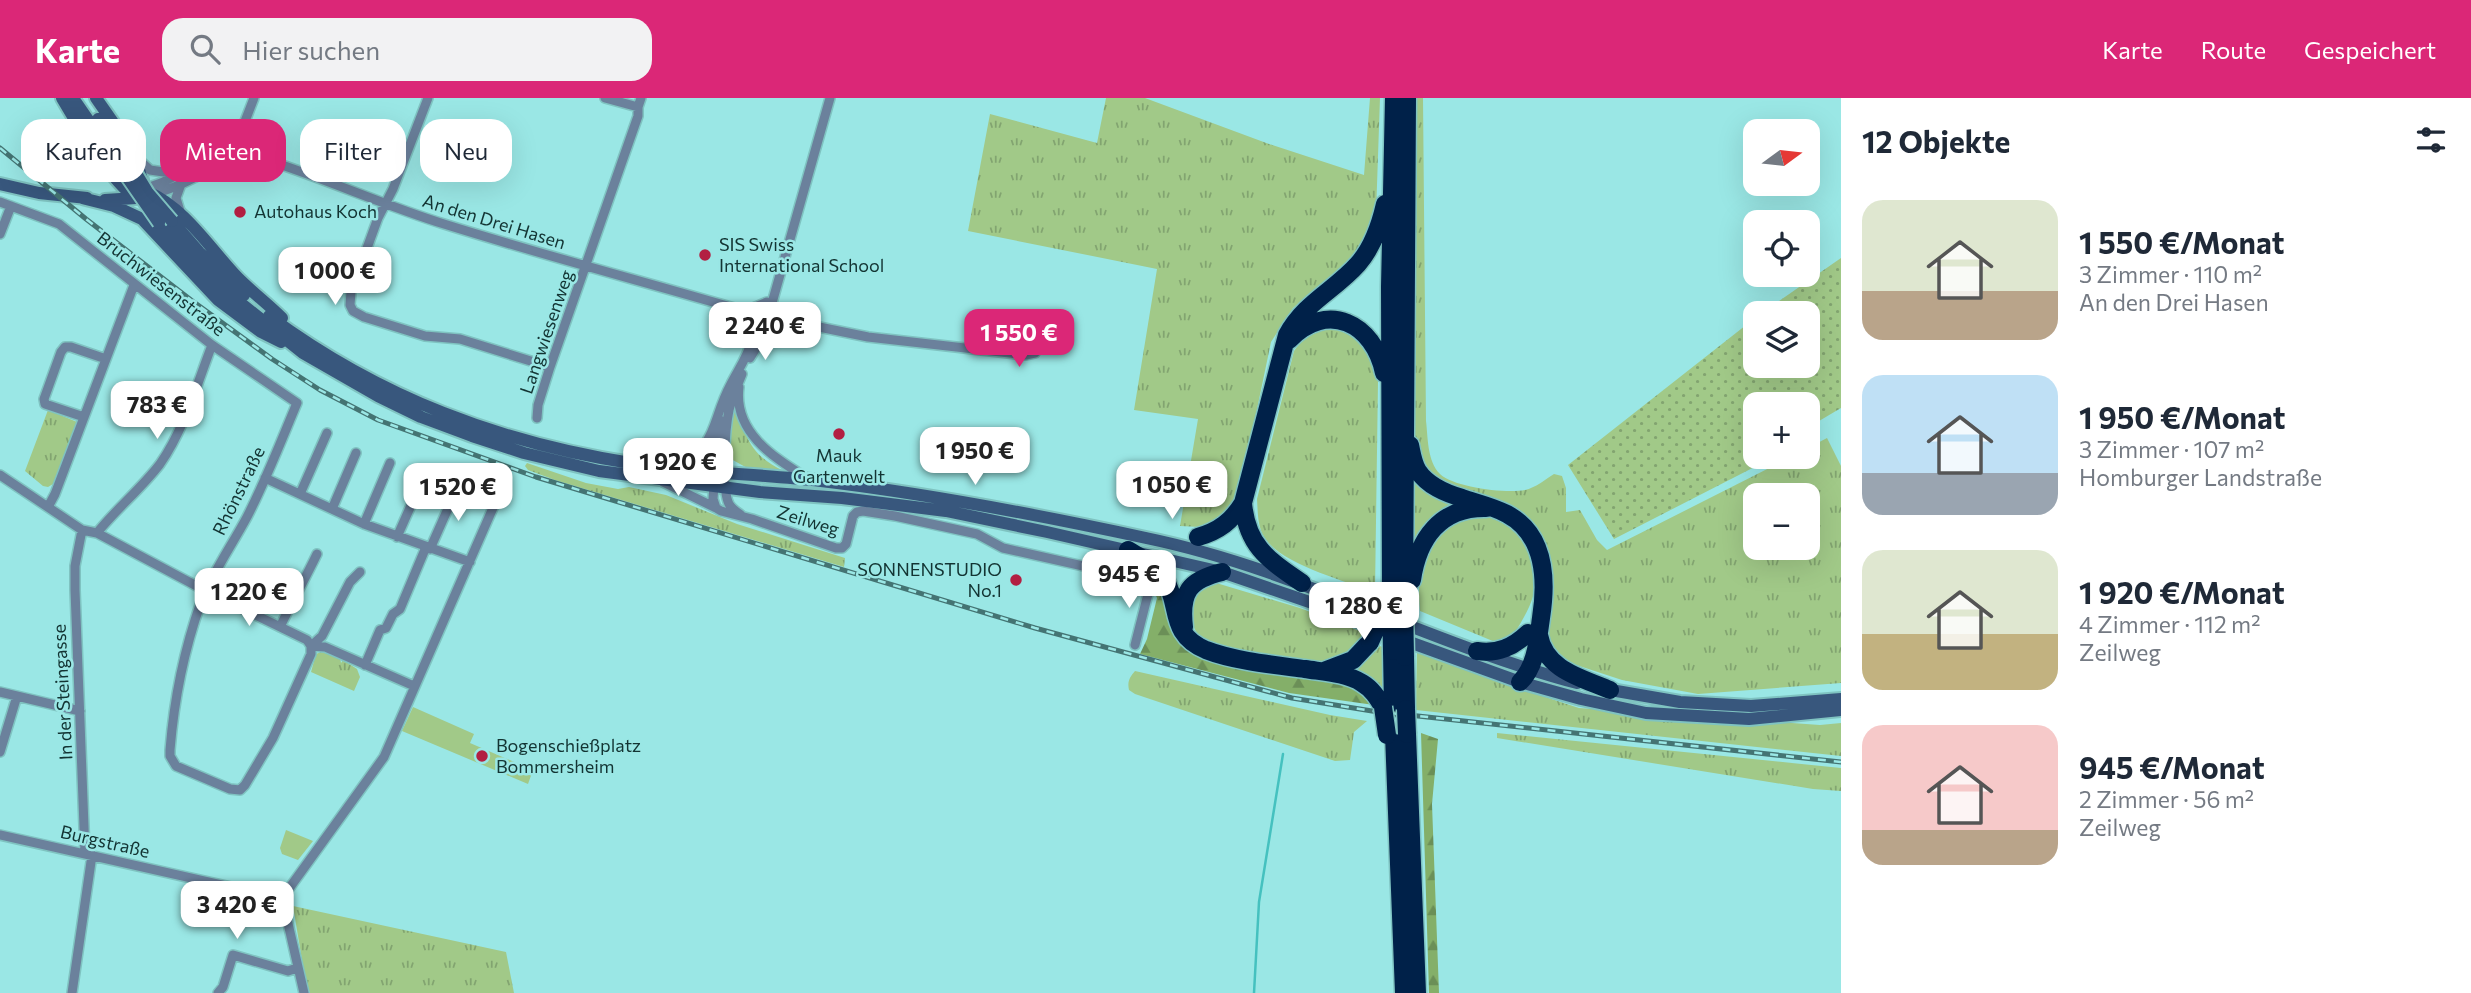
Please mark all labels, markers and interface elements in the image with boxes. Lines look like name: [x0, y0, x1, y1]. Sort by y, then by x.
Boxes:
search box: [162, 18, 652, 81]
text: Karte: [35, 29, 120, 70]
icon: search: [186, 30, 224, 68]
text: Hier suchen: [242, 34, 380, 65]
text: Karte: [2102, 35, 2163, 64]
text: Route: [2201, 35, 2266, 64]
text: Gespeichert: [2304, 35, 2436, 64]
chip: Kaufen: [21, 119, 146, 182]
chip: Mieten: [160, 119, 286, 182]
chip: Filter: [300, 119, 406, 182]
chip: Neu: [420, 119, 512, 182]
north arrow: [1743, 119, 1820, 196]
map controls: [1743, 119, 1820, 560]
icon: filters: [2412, 121, 2450, 159]
text: 12 Objekte: [1862, 122, 2010, 159]
street label: An den Drei Hasen: [420, 189, 568, 253]
place label: Autohaus Koch: [254, 200, 377, 222]
marker: Autohaus Koch: [232, 204, 248, 220]
button: locate: [1743, 210, 1820, 287]
text: 1 550 €/Monat: [2079, 223, 2284, 260]
street label: Bruchwiesenstraße: [93, 226, 230, 340]
icon: home: [1918, 228, 2002, 312]
place label: SIS Swiss International School: [719, 233, 884, 276]
marker: SIS Swiss International School: [697, 247, 713, 263]
pin: 1 000 €: [270, 248, 400, 307]
text: 1 000 €: [294, 256, 376, 284]
text: 3 Zimmer · 110 m²: [2079, 260, 2262, 288]
street label: Langwiesenweg: [515, 267, 578, 396]
text: An den Drei Hasen: [2079, 288, 2269, 316]
button: layers: [1743, 301, 1820, 378]
pin: 2 240 €: [700, 302, 830, 362]
pin: 1 550 €: [954, 310, 1084, 369]
text: 2 240 €: [725, 311, 805, 339]
text: 1 550 €: [980, 318, 1058, 346]
pin: 783 €: [108, 382, 206, 441]
text: 783 €: [127, 390, 187, 418]
button: +: [1743, 392, 1820, 469]
text: 1 950 €/Monat: [2079, 398, 2285, 435]
icon: home: [1918, 403, 2002, 487]
marker: Mauk Gartenwelt: [831, 426, 847, 442]
pin: 1 950 €: [910, 428, 1040, 487]
text: 3 Zimmer · 107 m²: [2079, 435, 2264, 463]
text: 1 950 €: [936, 436, 1014, 464]
pin: 1 920 €: [613, 438, 743, 498]
street label: Rhönstraße: [207, 443, 269, 538]
place label: Mauk Gartenwelt: [793, 444, 885, 487]
text: 1 920 €: [639, 447, 717, 475]
pin: 1 050 €: [1107, 462, 1237, 521]
text: Homburger Landstraße: [2079, 463, 2322, 491]
pin: 1 520 €: [393, 464, 523, 523]
text: 1 050 €: [1132, 470, 1212, 498]
text: 1 520 €: [419, 472, 497, 500]
button: −: [1743, 483, 1820, 560]
street label: Zeilweg: [774, 500, 842, 540]
pin: 945 €: [1080, 550, 1178, 610]
place label: SONNENSTUDIO No.1: [857, 558, 1002, 601]
text: 945 €: [1098, 559, 1160, 587]
pin: 1 220 €: [184, 568, 314, 628]
marker: SONNENSTUDIO No.1: [1008, 572, 1024, 588]
text: 1 920 €/Monat: [2079, 573, 2285, 610]
text: 1 220 €: [211, 577, 287, 605]
icon: home: [1918, 578, 2002, 662]
pin: 1 280 €: [1299, 582, 1429, 642]
text: 1 280 €: [1325, 591, 1403, 619]
text: 4 Zimmer · 112 m²: [2079, 610, 2260, 638]
street label: In der Steingasse: [47, 623, 77, 761]
text: Zeilweg: [2079, 638, 2161, 666]
place label: Bogenschießplatz Bommersheim: [496, 734, 641, 777]
marker: Bogenschießplatz Bommersheim: [474, 748, 490, 764]
text: 945 €/Monat: [2079, 748, 2265, 785]
icon: home: [1918, 753, 2002, 837]
text: 2 Zimmer · 56 m²: [2079, 785, 2254, 813]
text: Zeilweg: [2079, 813, 2161, 841]
street label: Burgstraße: [58, 820, 152, 862]
pin: 3 420 €: [172, 882, 302, 941]
text: 3 420 €: [197, 890, 277, 918]

